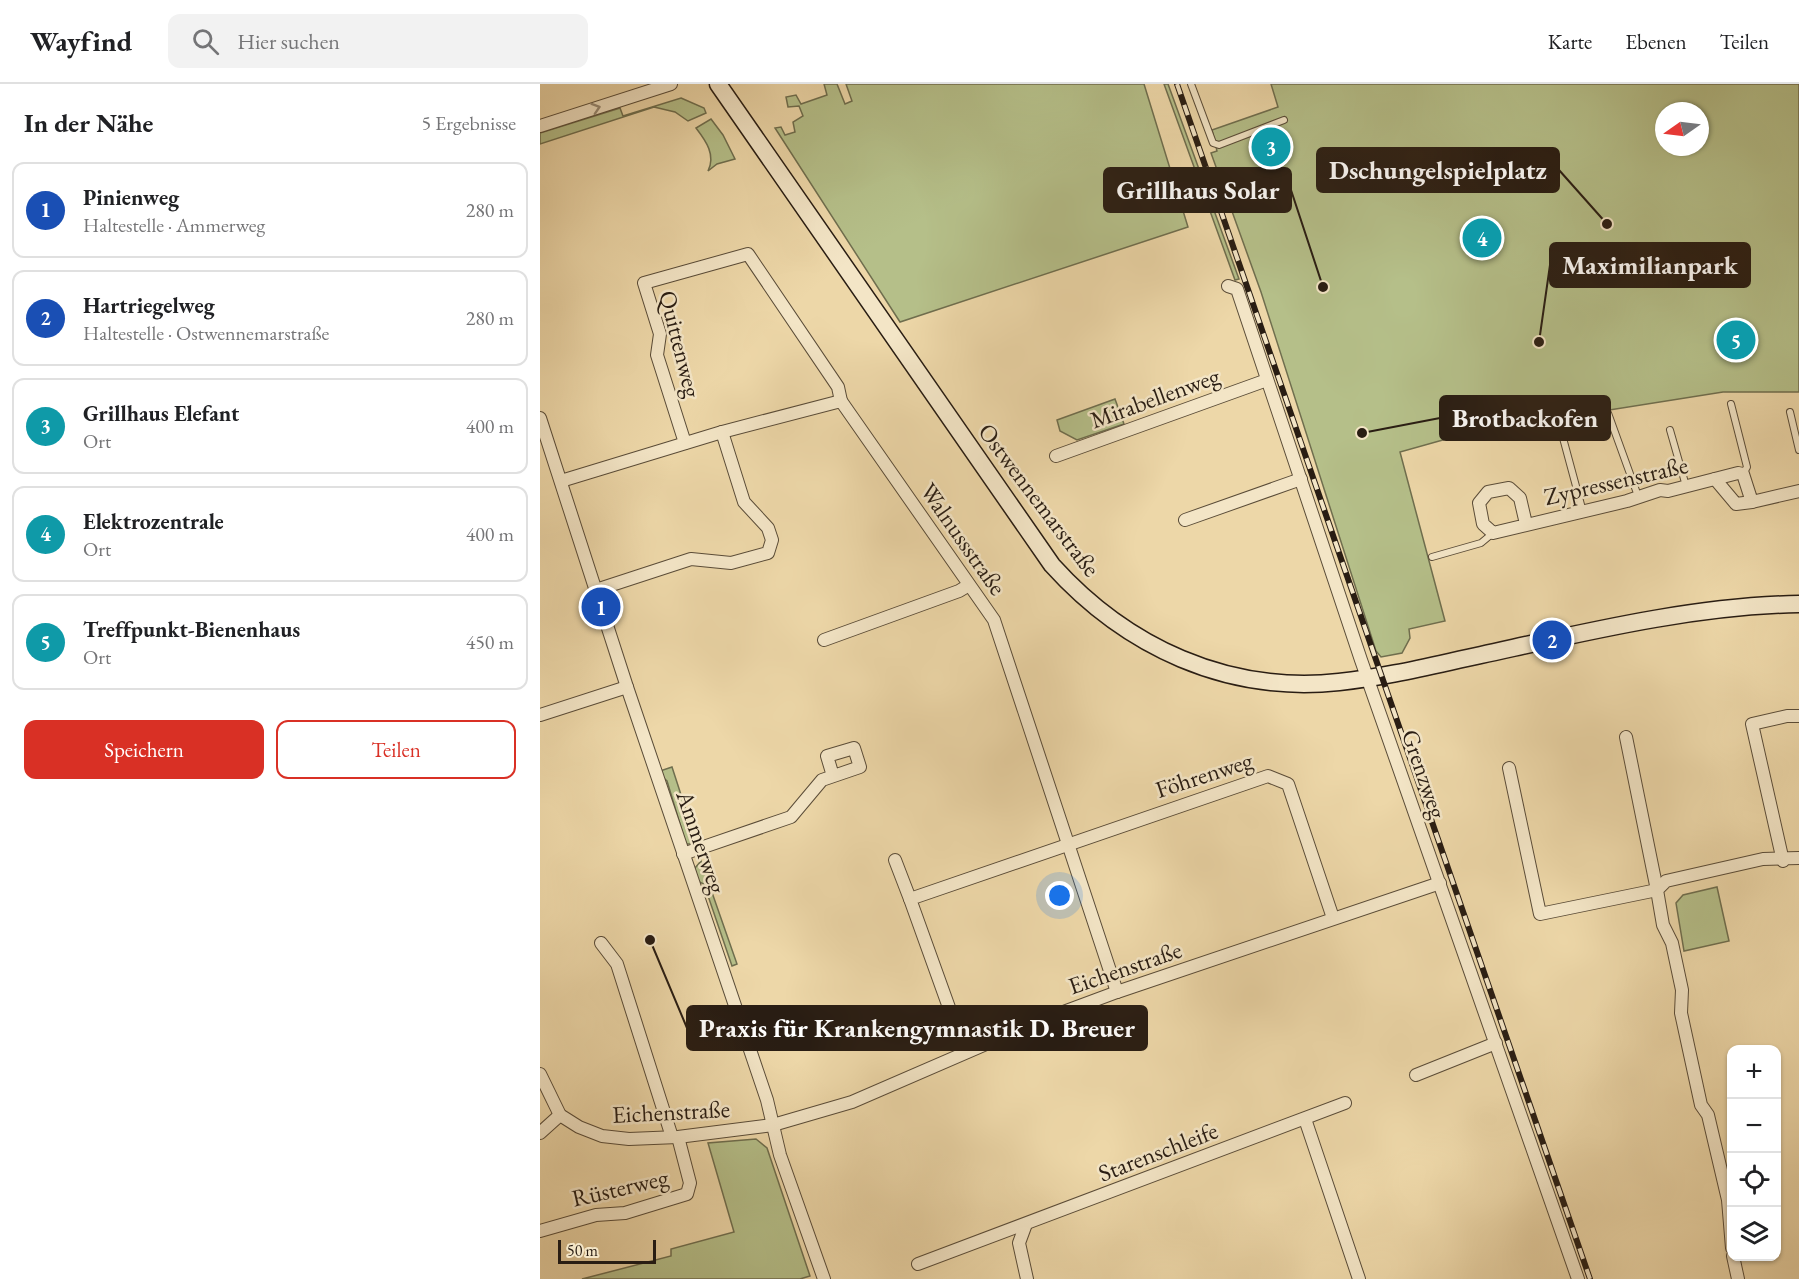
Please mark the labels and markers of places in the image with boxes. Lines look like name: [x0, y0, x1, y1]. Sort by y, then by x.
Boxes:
pin: 3: [1252, 124, 1290, 170]
callout: Dschungelspielplatz: [1317, 148, 1559, 192]
callout: Grillhaus Solar: [1104, 168, 1291, 212]
pin: 4: [1462, 216, 1502, 260]
callout: Maximilianpark: [1550, 243, 1750, 287]
pin: 5: [1716, 318, 1756, 362]
callout: Brotbackofen: [1440, 396, 1610, 440]
pin: 1: [582, 584, 620, 630]
pin: 2: [1532, 618, 1572, 662]
callout: Praxis für Krankengymnastik D. Breuer: [687, 1006, 1147, 1050]

